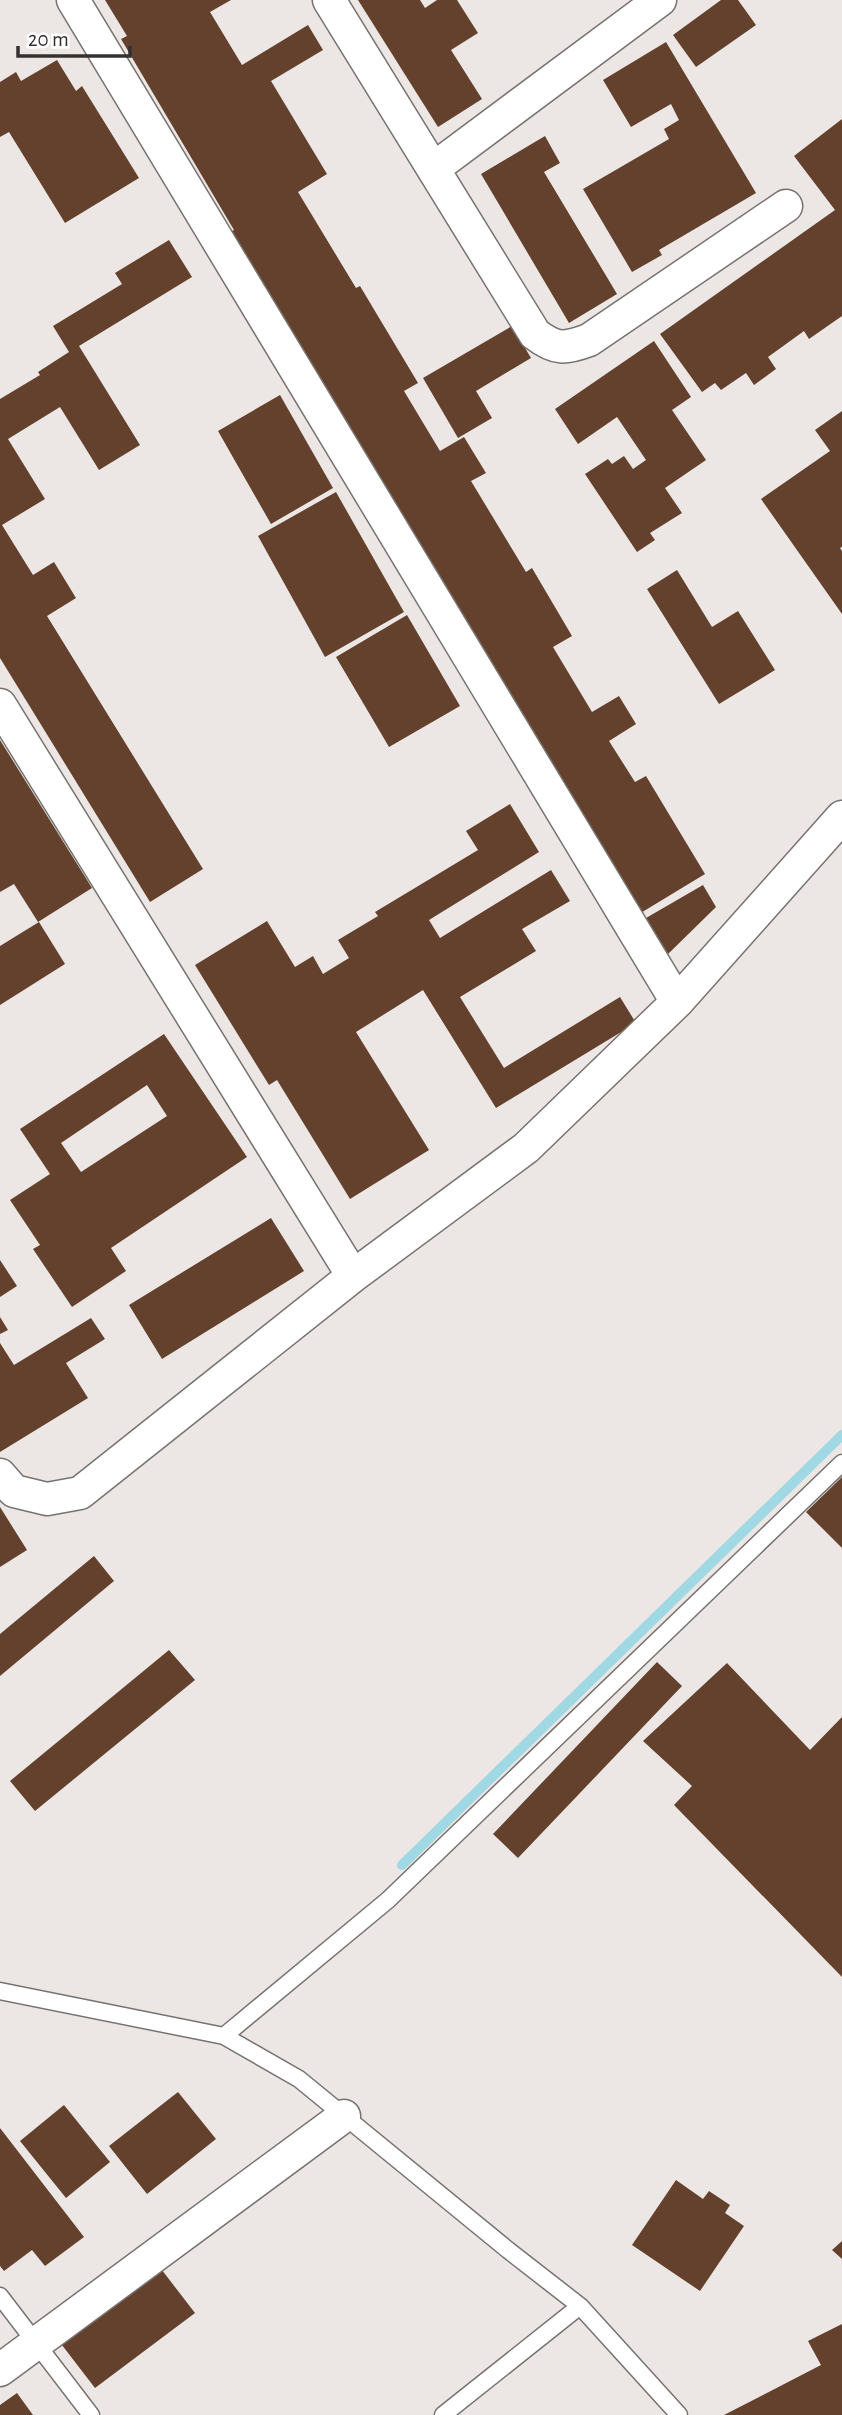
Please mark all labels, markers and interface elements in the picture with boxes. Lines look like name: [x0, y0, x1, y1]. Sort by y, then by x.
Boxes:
scale bar: [18, 14, 130, 58]
text: 20 m: [28, 29, 69, 50]

